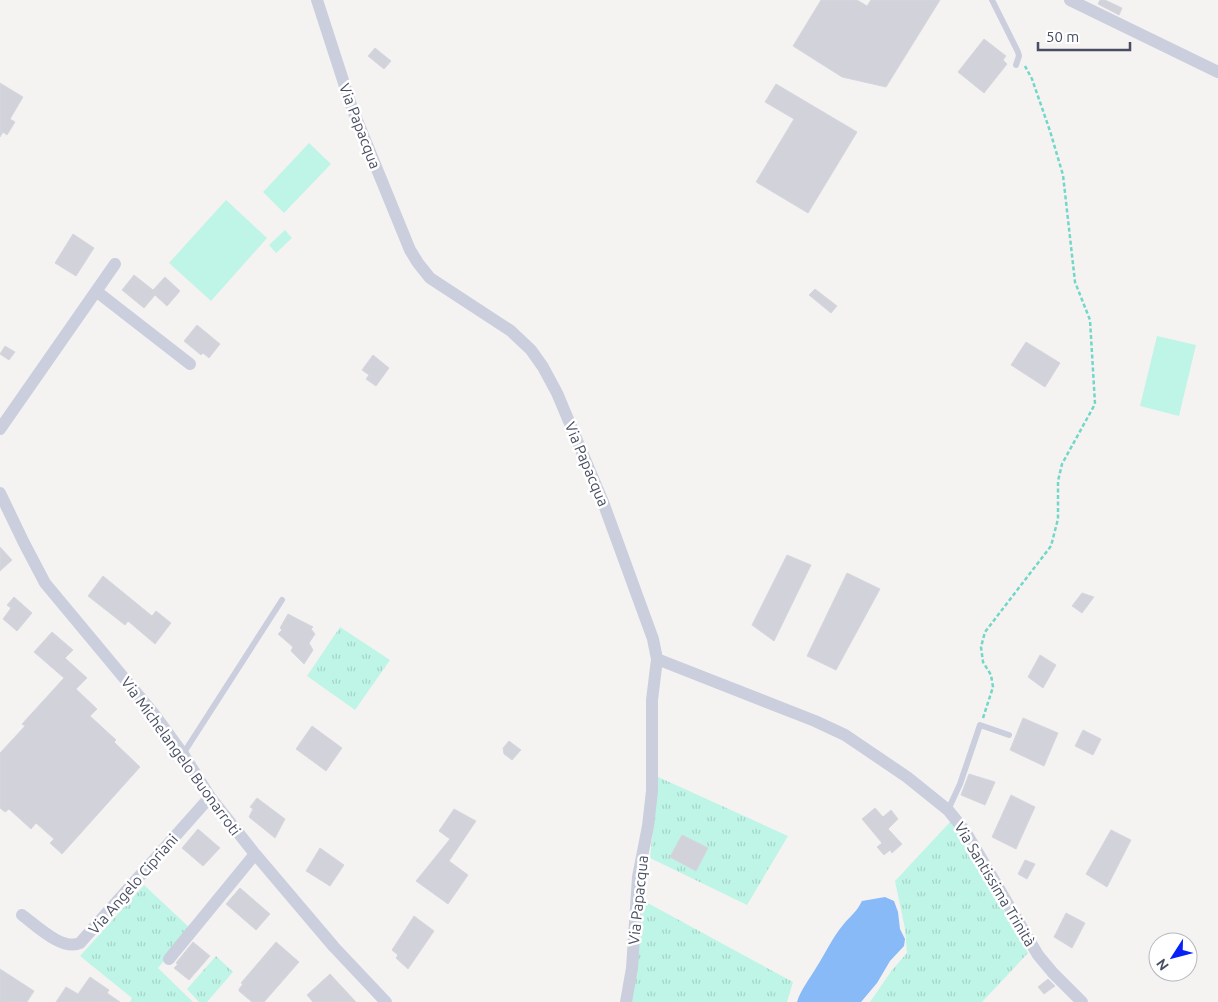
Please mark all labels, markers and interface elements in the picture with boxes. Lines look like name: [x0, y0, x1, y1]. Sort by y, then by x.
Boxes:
scale bar: [1038, 20, 1130, 52]
text: 50 m: [1046, 28, 1079, 45]
street label: Via Papacqua: [336, 81, 384, 171]
street label: Via Papacqua: [562, 419, 612, 509]
street label: Via Michelangelo Buonarroti: [118, 674, 244, 838]
street label: Via Santissima Trinità: [951, 819, 1039, 949]
street label: Via Angelo Cipriani: [85, 830, 181, 938]
street label: Via Papacqua: [625, 854, 651, 946]
north arrow: [1148, 932, 1198, 982]
text: N: [1153, 956, 1172, 974]

